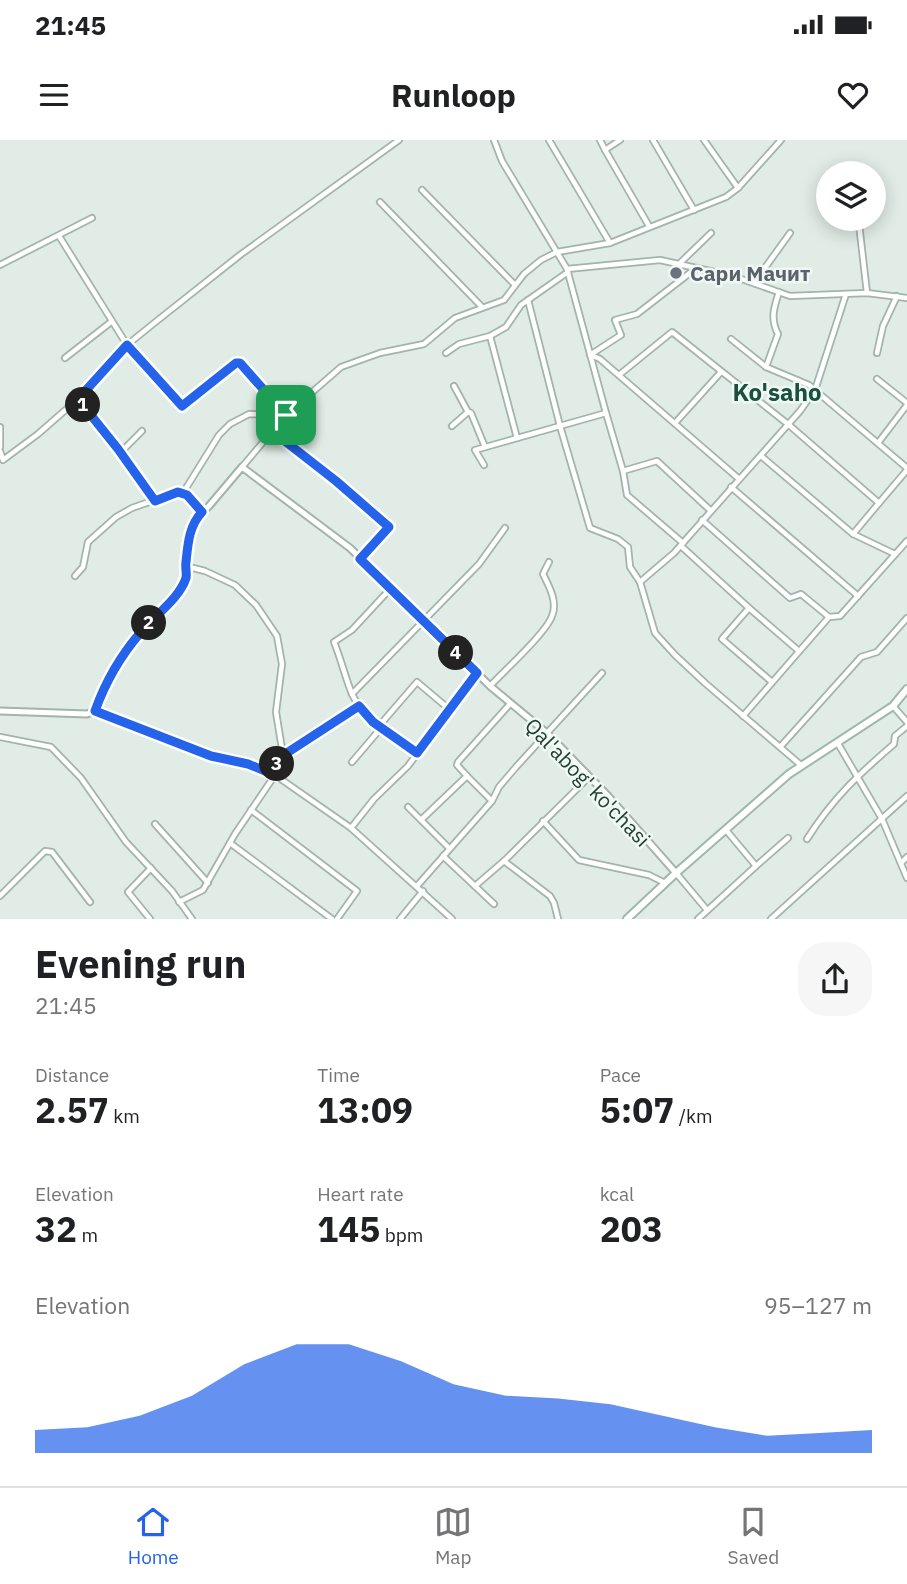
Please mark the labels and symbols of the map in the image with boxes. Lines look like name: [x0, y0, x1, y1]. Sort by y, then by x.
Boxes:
place label: Сари Мачит: [690, 259, 810, 287]
marker: Сари Мачит: [668, 265, 684, 281]
district label: Ko'saho: [732, 376, 822, 408]
pin: [256, 385, 316, 445]
pin: 1: [66, 387, 100, 422]
pin: 2: [132, 606, 166, 640]
pin: 4: [438, 636, 474, 670]
street label: Qal'abog' ko'chasi: [519, 711, 657, 853]
pin: 3: [260, 746, 294, 782]

